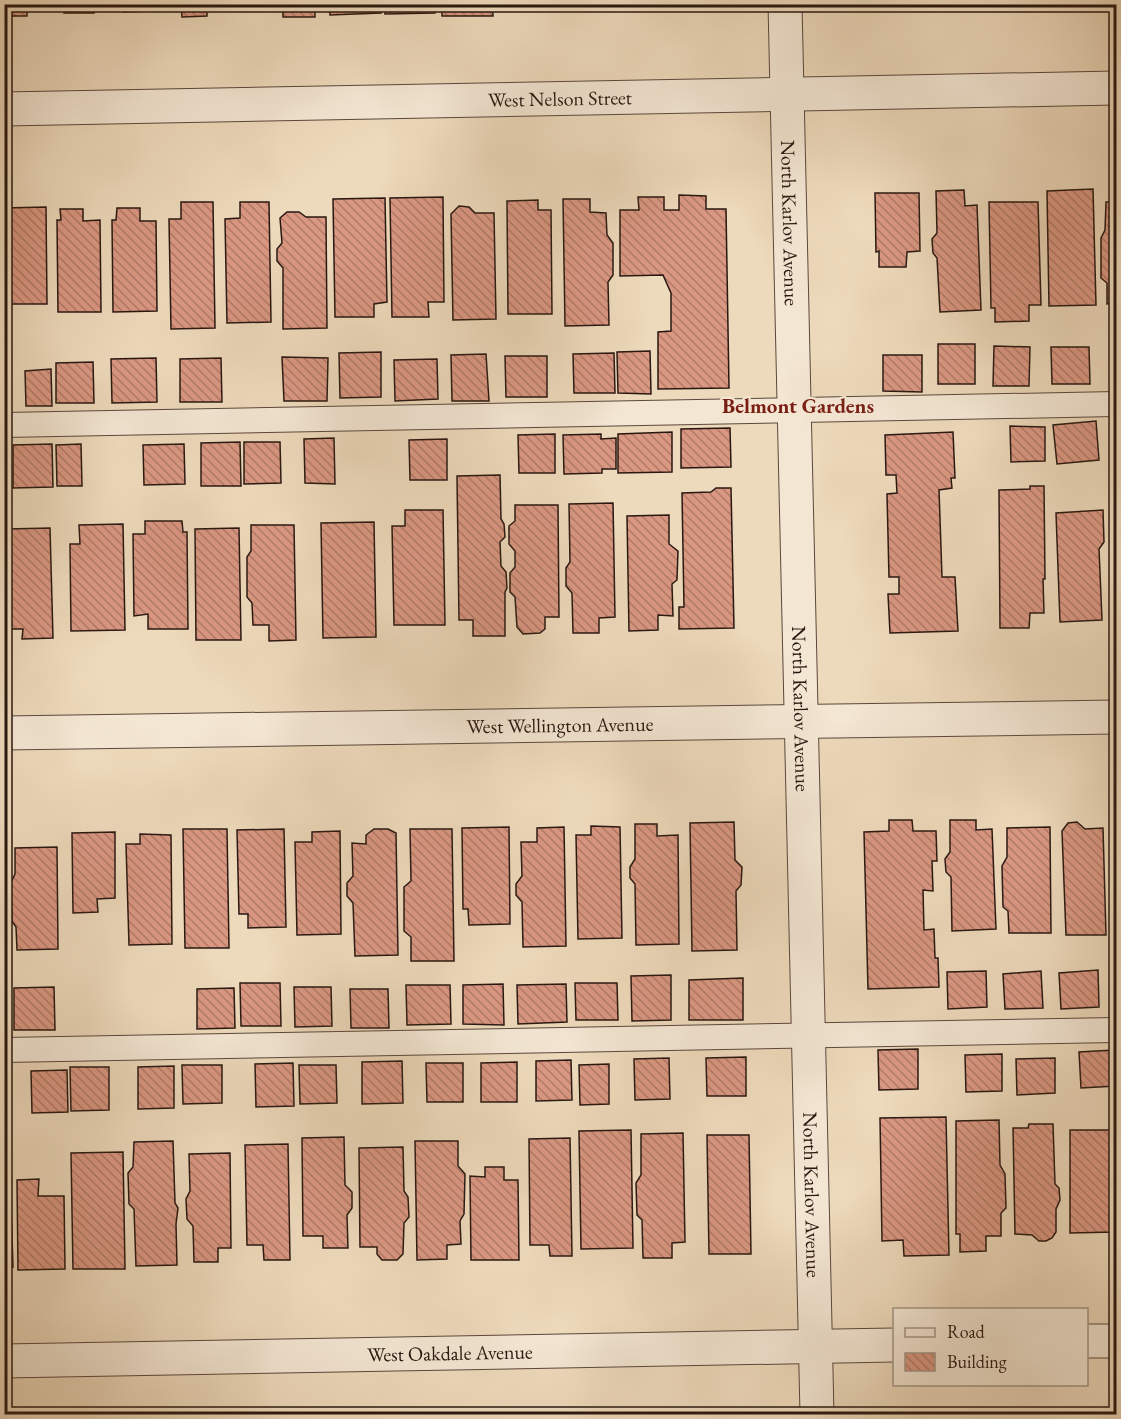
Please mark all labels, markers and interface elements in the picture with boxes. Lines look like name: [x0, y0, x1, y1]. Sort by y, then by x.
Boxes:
street label: West Nelson Street: [488, 84, 633, 113]
street label: North Karlov Avenue: [775, 140, 805, 306]
district label: Belmont Gardens: [722, 392, 874, 419]
street label: North Karlov Avenue: [786, 626, 816, 792]
street label: West Wellington Avenue: [466, 711, 654, 739]
street label: North Karlov Avenue: [797, 1111, 827, 1278]
legend: [893, 1308, 1088, 1386]
text: Road: [947, 1320, 986, 1343]
street label: West Oakdale Avenue: [367, 1338, 533, 1367]
text: Building: [947, 1350, 1007, 1373]

